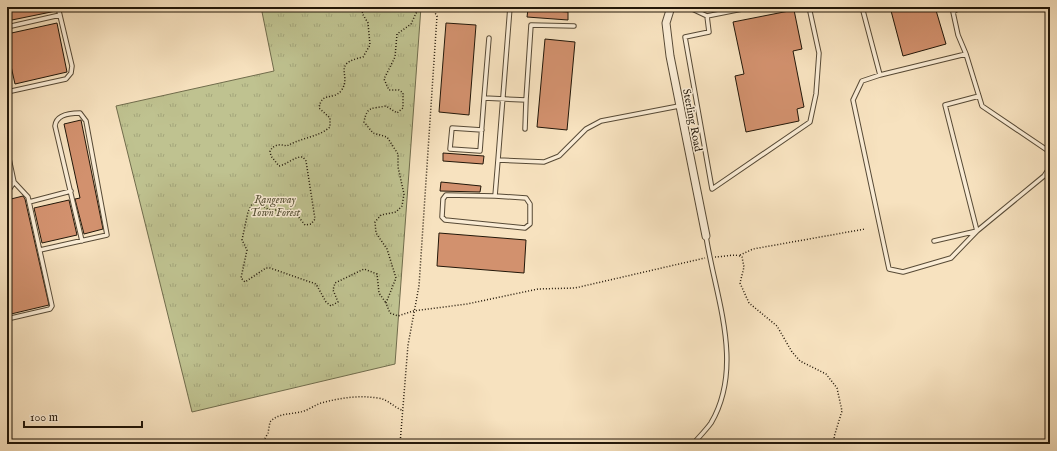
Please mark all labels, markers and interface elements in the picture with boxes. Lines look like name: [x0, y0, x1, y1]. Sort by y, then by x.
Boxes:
street label: Sterling Road: [679, 88, 705, 153]
park label: Rangeway Town Forest: [250, 193, 301, 220]
scale bar: [24, 403, 142, 429]
text: 100 m: [30, 410, 58, 425]

